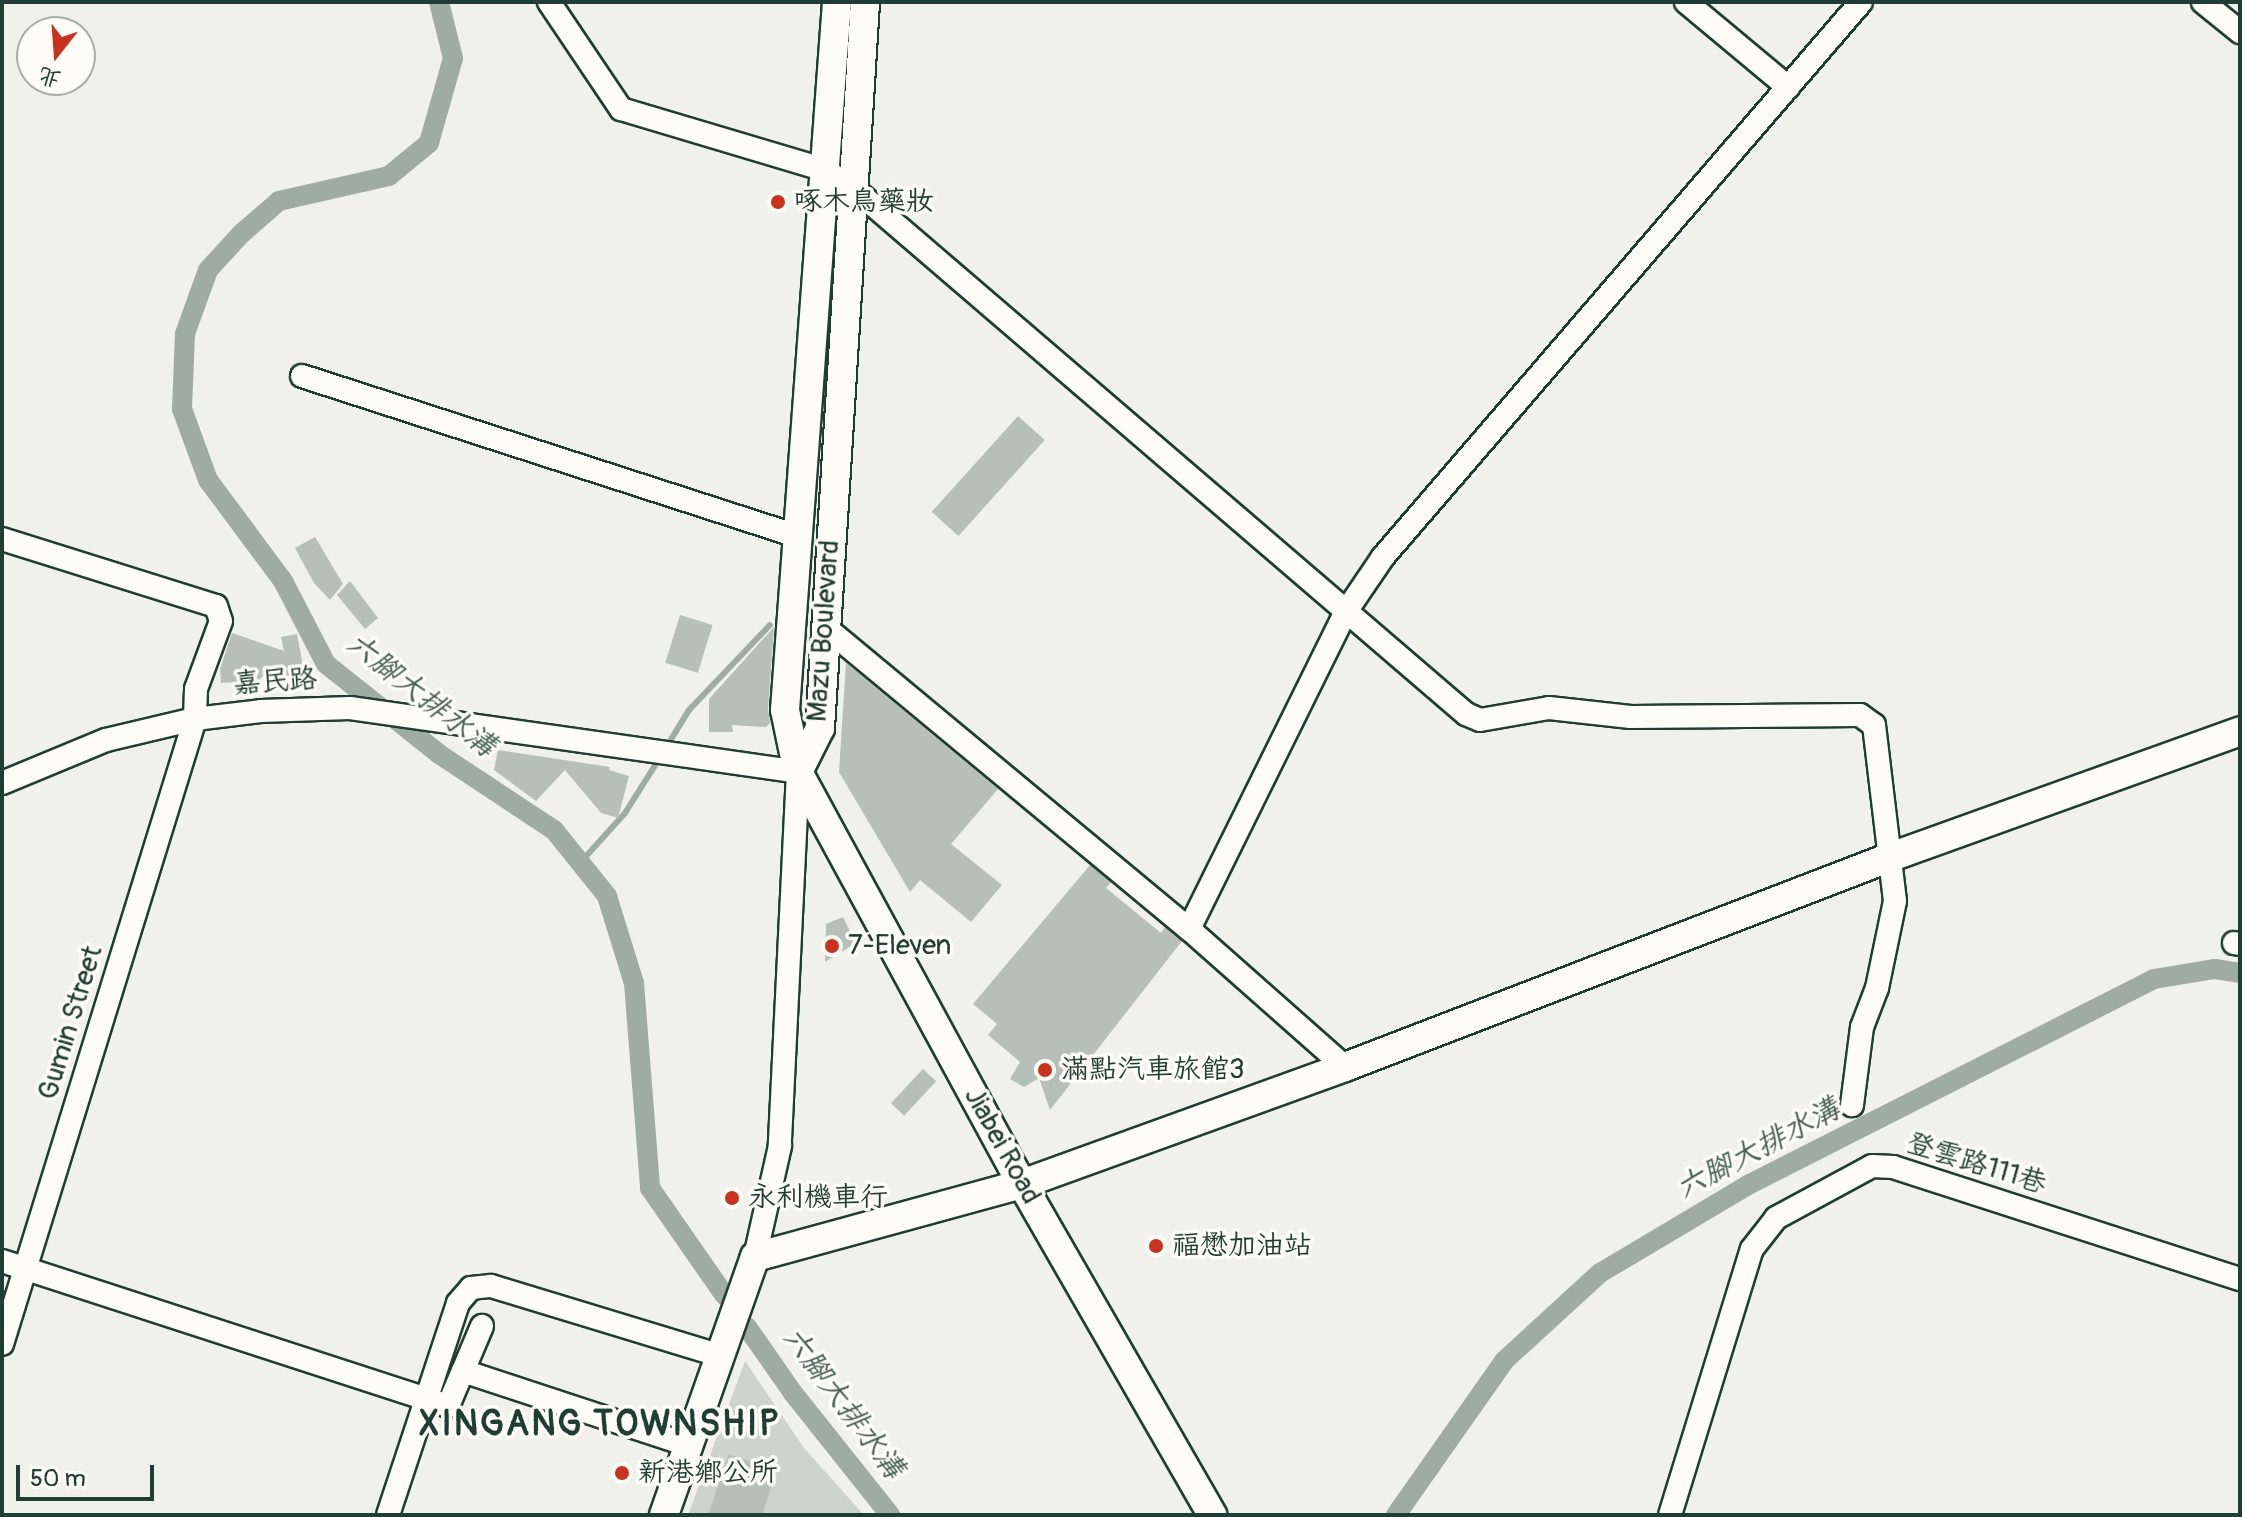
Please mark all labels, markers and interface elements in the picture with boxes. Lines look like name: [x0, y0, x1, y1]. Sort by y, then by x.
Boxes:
north arrow: [16, 16, 96, 96]
text: 北: [35, 60, 64, 94]
place label: 啄木鳥藥妝: [794, 185, 934, 219]
marker: 啄木鳥藥妝: [769, 193, 787, 211]
street label: Mazu Boulevard: [801, 539, 847, 723]
water label: 六腳大排水溝: [339, 625, 503, 765]
street label: 嘉民路: [232, 662, 318, 702]
place label: 7-Eleven: [848, 929, 951, 963]
marker: 7-Eleven: [823, 937, 841, 955]
street label: Gumin Street: [32, 942, 110, 1104]
place label: 滿點汽車旅館3: [1061, 1053, 1245, 1087]
marker: 滿點汽車旅館3: [1036, 1061, 1054, 1079]
street label: Jiabei Road: [956, 1082, 1048, 1210]
water label: 六腳大排水溝: [1670, 1091, 1846, 1207]
street label: 登雲路111巷: [1902, 1127, 2050, 1201]
place label: 永利機車行: [748, 1181, 888, 1215]
marker: 永利機車行: [723, 1189, 741, 1207]
place label: 福懋加油站: [1172, 1229, 1312, 1263]
marker: 福懋加油站: [1147, 1237, 1165, 1255]
water label: 六腳大排水溝: [774, 1320, 912, 1486]
district label: XINGANG TOWNSHIP: [419, 1402, 781, 1446]
scale bar: [20, 1449, 158, 1499]
place label: 新港鄉公所: [638, 1456, 778, 1490]
text: 50 m: [30, 1464, 86, 1493]
marker: 新港鄉公所: [613, 1464, 631, 1482]

